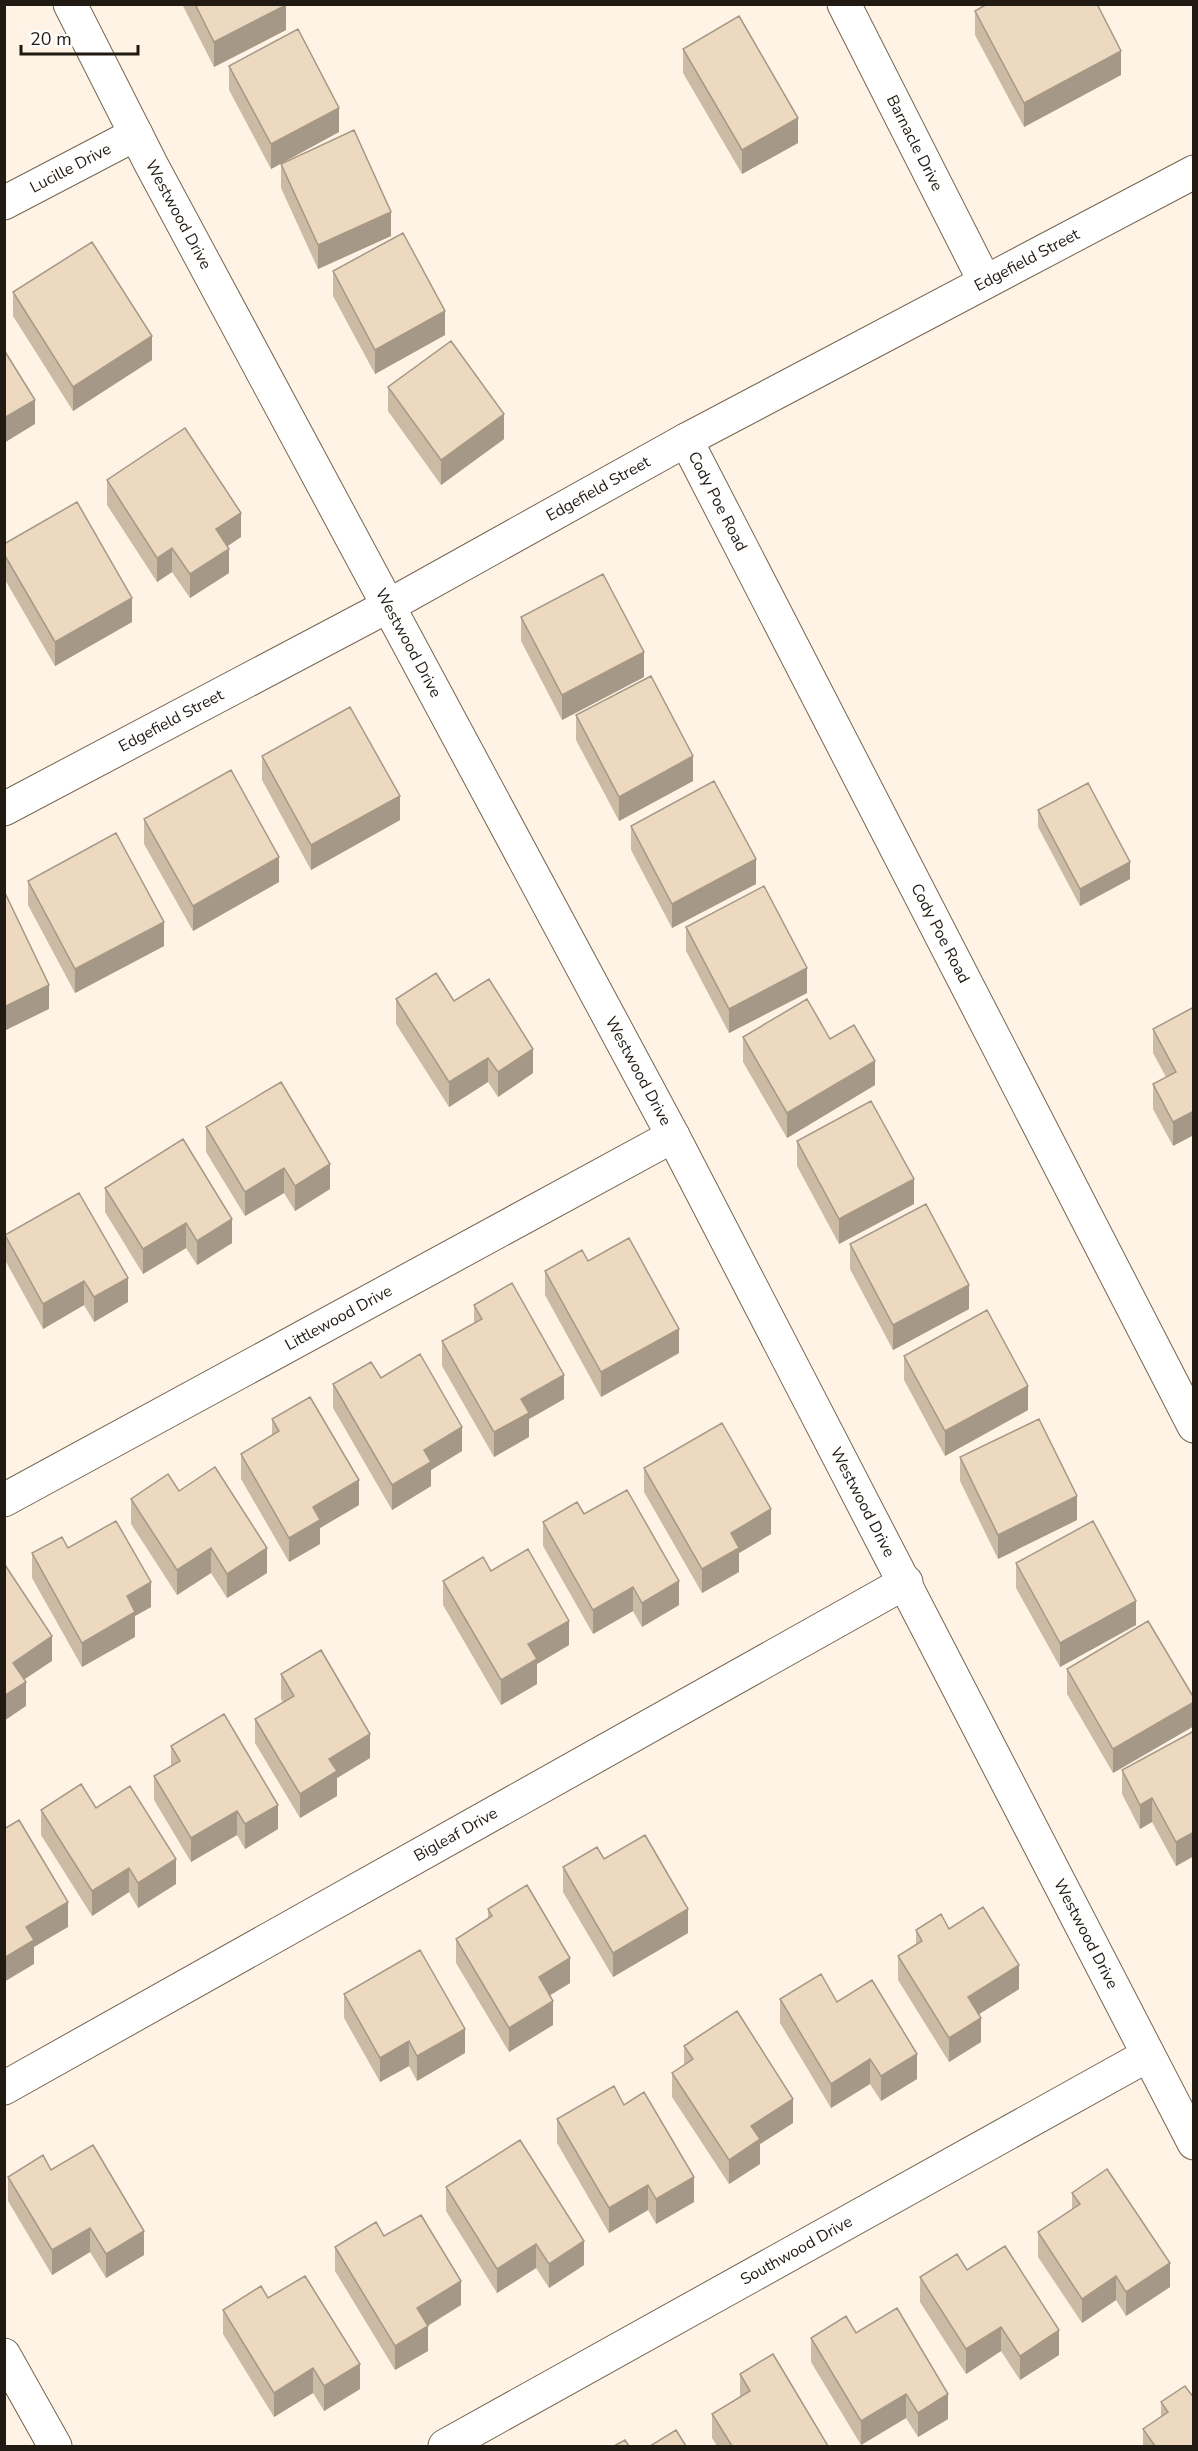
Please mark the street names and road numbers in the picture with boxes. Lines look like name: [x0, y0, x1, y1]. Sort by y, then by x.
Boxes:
street label: Barnacle Drive: [881, 91, 948, 195]
street label: Lucille Drive: [26, 138, 115, 199]
street label: Westwood Drive: [140, 156, 217, 273]
street label: Edgefield Street: [971, 223, 1084, 297]
street label: Cody Poe Road: [683, 448, 752, 555]
street label: Edgefield Street: [542, 451, 654, 527]
street label: Westwood Drive: [370, 584, 447, 702]
street label: Edgefield Street: [115, 684, 228, 757]
street label: Cody Poe Road: [905, 880, 975, 987]
street label: Westwood Drive: [600, 1013, 677, 1130]
street label: Littlewood Drive: [281, 1280, 396, 1356]
street label: Westwood Drive: [825, 1443, 900, 1561]
street label: Bigleaf Drive: [410, 1802, 502, 1867]
street label: Westwood Drive: [1048, 1875, 1123, 1993]
street label: Southwood Drive: [736, 2211, 856, 2291]

